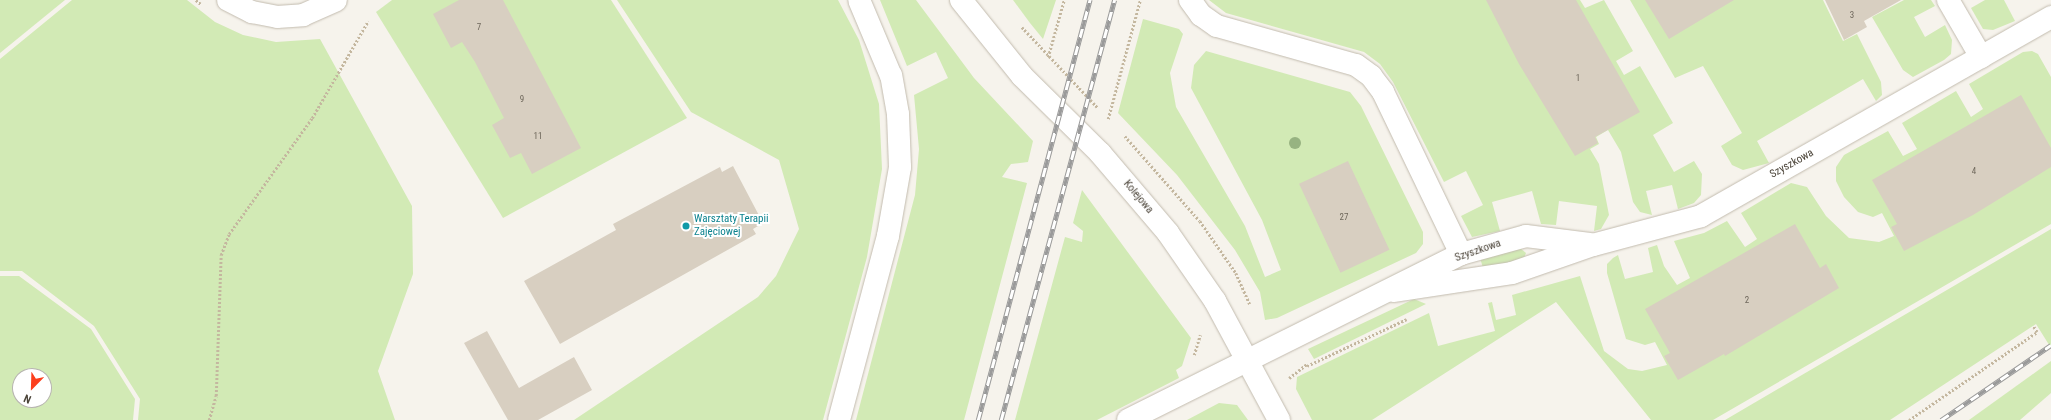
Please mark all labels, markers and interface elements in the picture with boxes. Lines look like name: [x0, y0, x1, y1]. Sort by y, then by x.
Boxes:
house number: 3: [1850, 10, 1854, 20]
house number: 7: [477, 22, 481, 32]
house number: 1: [1576, 73, 1580, 83]
house number: 9: [520, 94, 524, 104]
house number: 11: [534, 131, 542, 141]
street label: Szyszkowa: [1768, 147, 1816, 181]
house number: 4: [1972, 166, 1976, 176]
street label: Kolejowa: [1120, 178, 1156, 216]
house number: 27: [1340, 212, 1348, 222]
place label: Warsztaty Terapii Zajęciowej: [694, 213, 769, 239]
marker: Warsztaty Terapii Zajęciowej: [681, 221, 691, 231]
street label: Szyszkowa: [1453, 237, 1503, 265]
house number: 2: [1745, 295, 1749, 305]
north arrow: [12, 368, 52, 408]
text: N: [22, 391, 33, 406]

